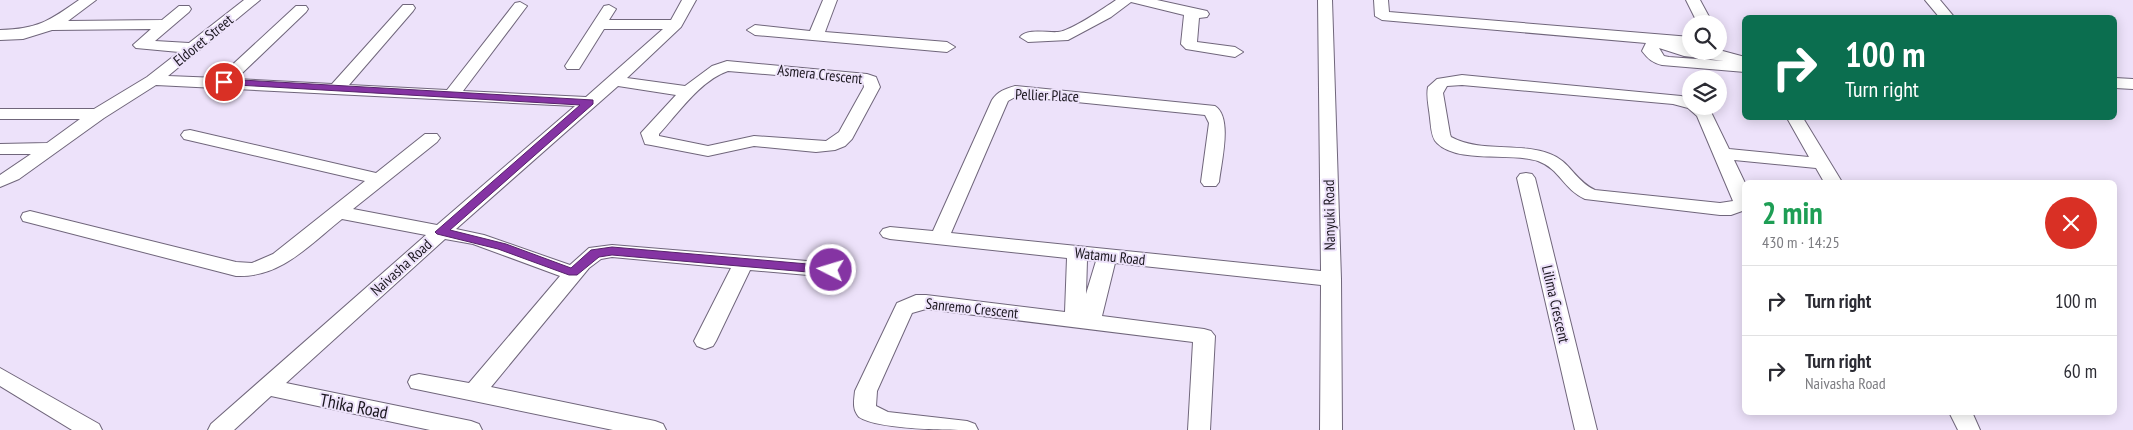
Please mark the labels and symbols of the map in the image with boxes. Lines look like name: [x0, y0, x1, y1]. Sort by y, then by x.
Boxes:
street label: Eldoret Street: [169, 10, 237, 70]
street label: Asmera Crescent: [777, 60, 863, 88]
pin: [203, 61, 245, 103]
street label: Pellier Place: [1015, 84, 1079, 106]
street label: Nanyuki Road: [1319, 180, 1339, 250]
street label: Naivasha Road: [367, 235, 435, 299]
position arrow: [804, 243, 856, 295]
street label: Watamu Road: [1074, 243, 1146, 269]
street label: Lilima Crescent: [1538, 263, 1574, 345]
street label: Sanremo Crescent: [925, 294, 1019, 322]
street label: Thika Road: [318, 388, 390, 424]

